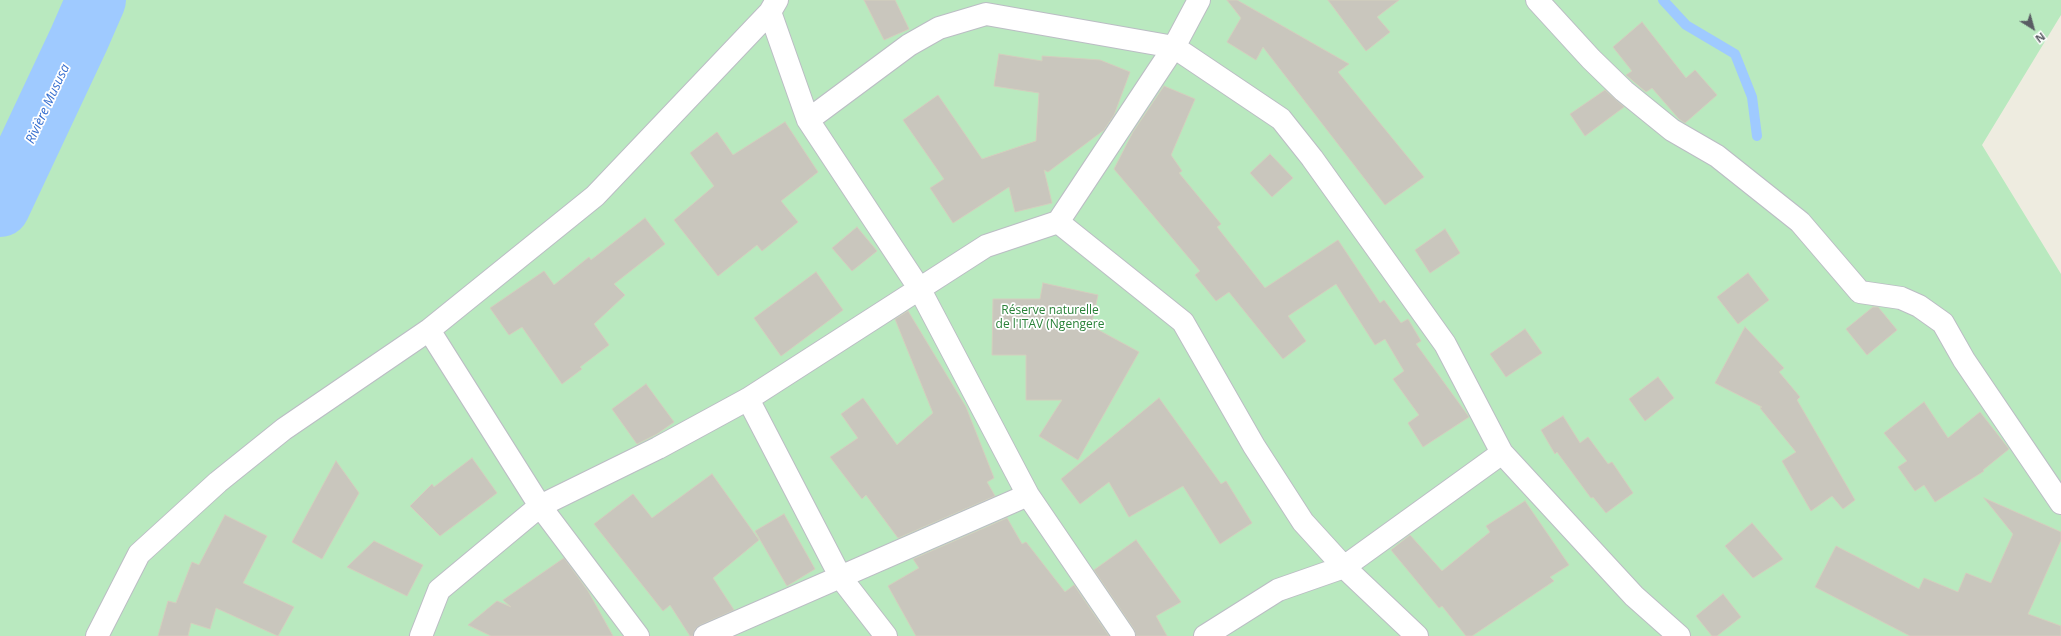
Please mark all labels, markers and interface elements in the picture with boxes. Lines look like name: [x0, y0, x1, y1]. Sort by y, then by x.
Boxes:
north arrow: [2013, 8, 2053, 48]
text: N: [2032, 29, 2049, 47]
water label: Rivière Mususa: [23, 62, 73, 146]
park label: Réserve naturelle de l'ITAV (Ngengere: [996, 304, 1104, 332]

